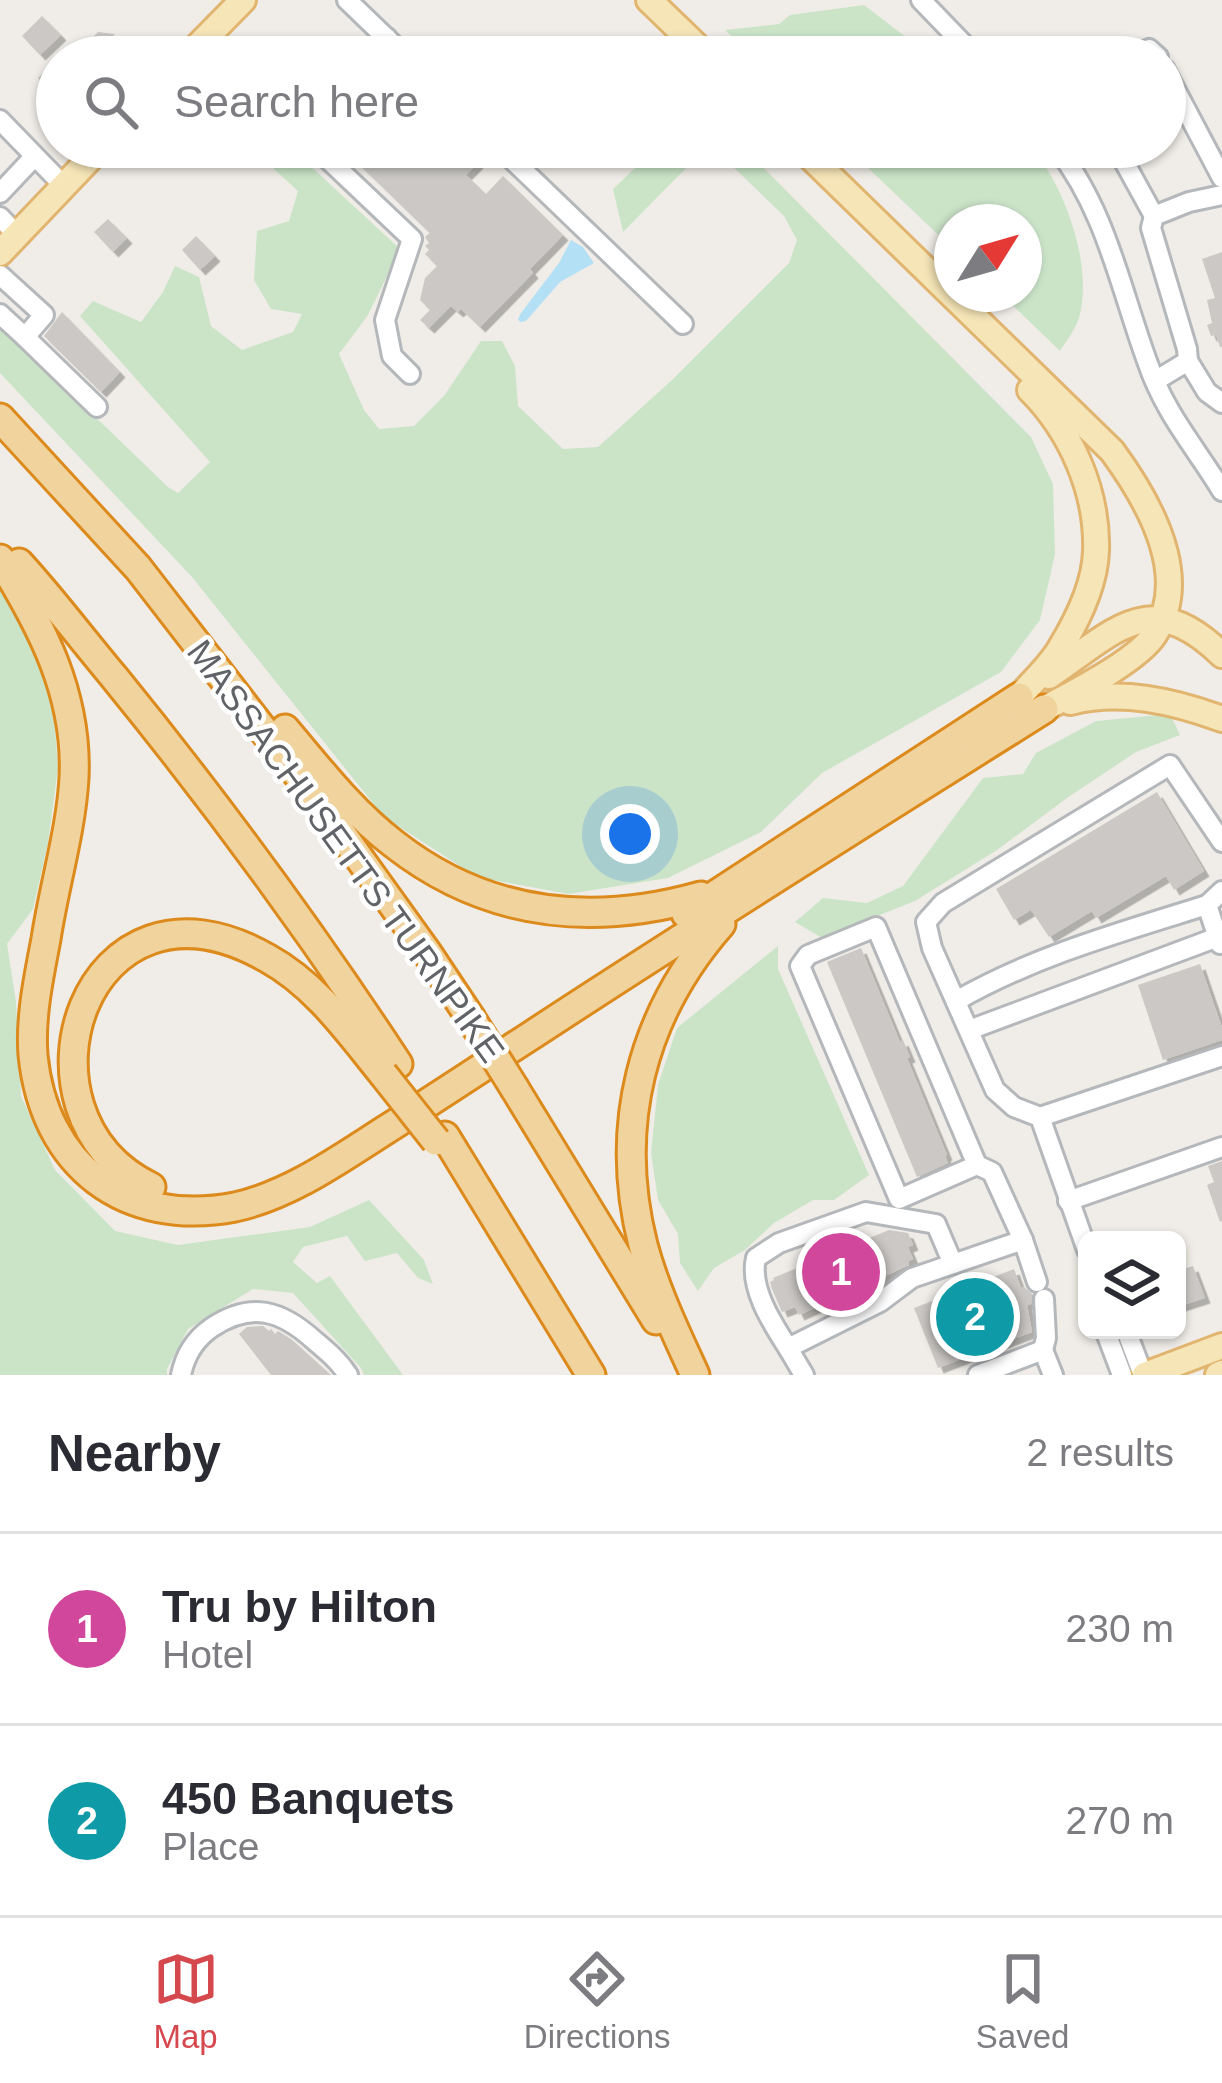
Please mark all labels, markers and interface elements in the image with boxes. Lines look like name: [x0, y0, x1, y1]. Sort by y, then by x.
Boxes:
search box: [36, 36, 1186, 168]
icon: search: [78, 69, 144, 135]
text: Search here: [174, 76, 419, 127]
north arrow: [934, 204, 1042, 312]
street label: MASSACHUSETTS TURNPIKE: [179, 632, 513, 1070]
your location: [600, 804, 660, 864]
pin: 1: [802, 1227, 880, 1317]
map controls: [1078, 1231, 1186, 1339]
button: layers: [1078, 1231, 1186, 1339]
pin: 2: [936, 1272, 1014, 1362]
text: Nearby: [48, 1425, 221, 1482]
text: 2 results: [1027, 1431, 1174, 1474]
text: Tru by Hilton: [162, 1581, 437, 1632]
text: 1: [76, 1607, 98, 1650]
text: 230 m: [1066, 1607, 1174, 1650]
text: Hotel: [162, 1633, 253, 1676]
text: 450 Banquets: [162, 1773, 455, 1824]
text: 2: [76, 1799, 98, 1842]
text: 270 m: [1066, 1799, 1174, 1842]
text: Place: [162, 1825, 260, 1868]
tab: Map: [153, 1946, 219, 2056]
tab: Directions: [524, 1946, 671, 2056]
tab: Saved: [976, 1946, 1069, 2056]

